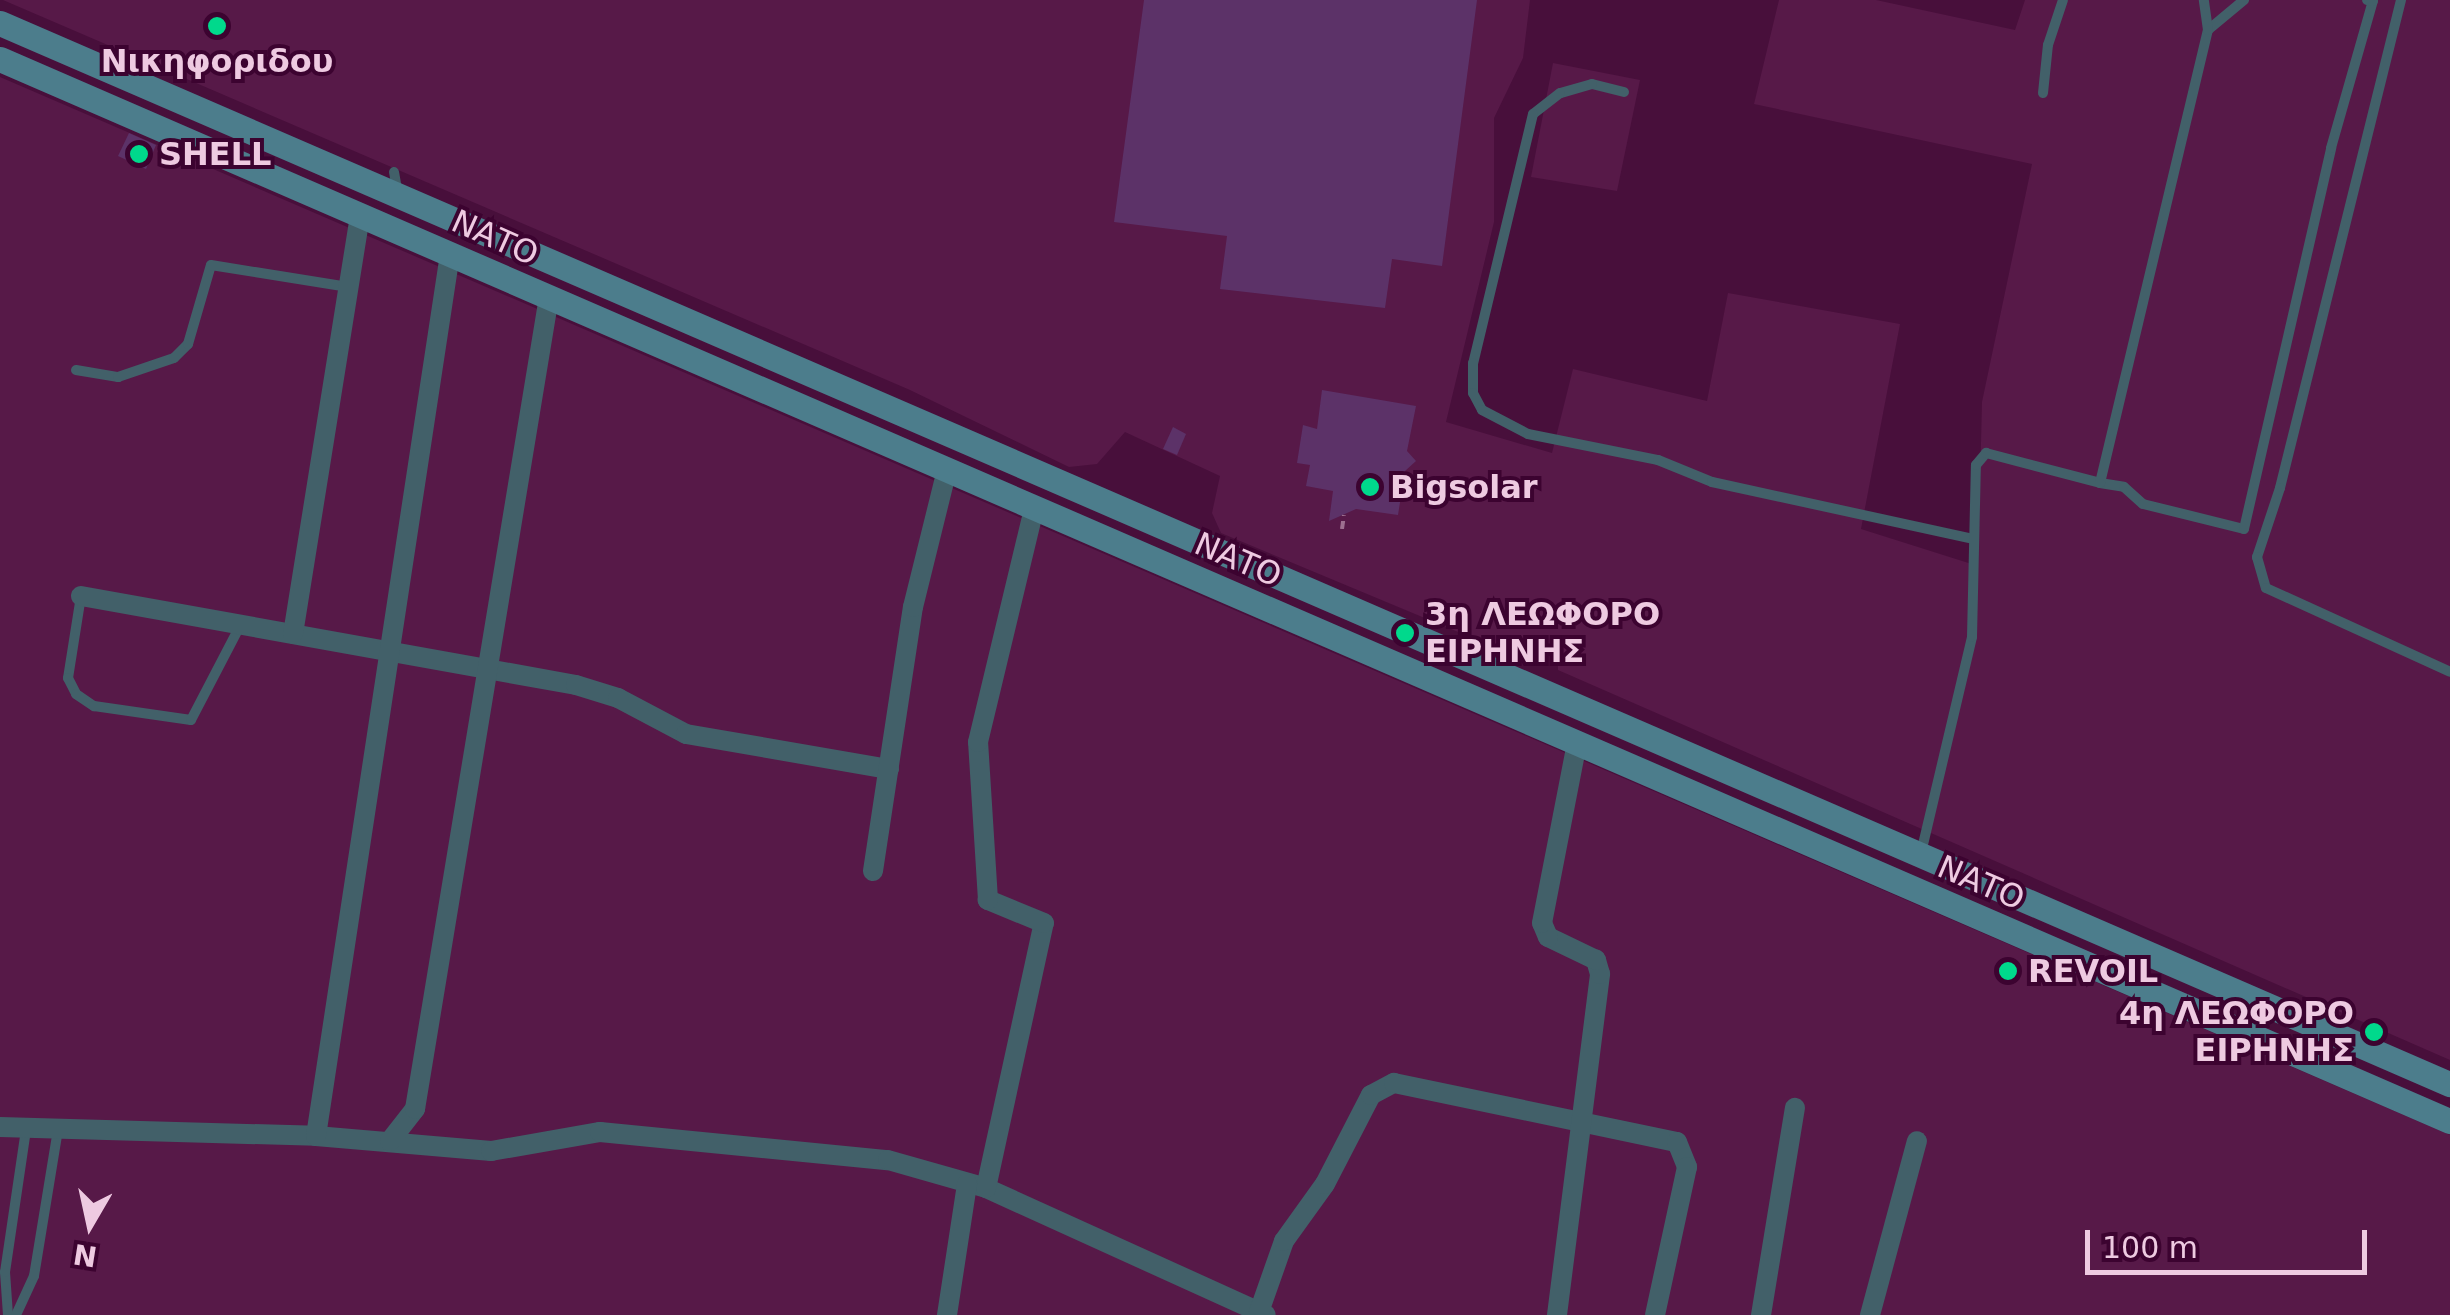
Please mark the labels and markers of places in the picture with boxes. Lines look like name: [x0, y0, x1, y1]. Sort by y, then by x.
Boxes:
marker: Νικηφοριδου: [206, 15, 228, 37]
place label: Νικηφοριδου: [101, 42, 333, 80]
place label: SHELL: [159, 135, 271, 173]
marker: SHELL: [128, 143, 150, 165]
place label: Bigsolar: [1390, 468, 1538, 506]
marker: Bigsolar: [1359, 476, 1381, 498]
place label: 3η ΛΕΩΦΟΡΟ ΕΙΡΗΝΗΣ: [1425, 596, 1660, 671]
marker: 3η ΛΕΩΦΟΡΟ ΕΙΡΗΝΗΣ: [1394, 622, 1416, 644]
place label: REVOIL: [2028, 952, 2158, 990]
marker: REVOIL: [1997, 960, 2019, 982]
place label: 4η ΛΕΩΦΟΡΟ ΕΙΡΗΝΗΣ: [2119, 995, 2354, 1070]
marker: 4η ΛΕΩΦΟΡΟ ΕΙΡΗΝΗΣ: [2363, 1021, 2385, 1043]

